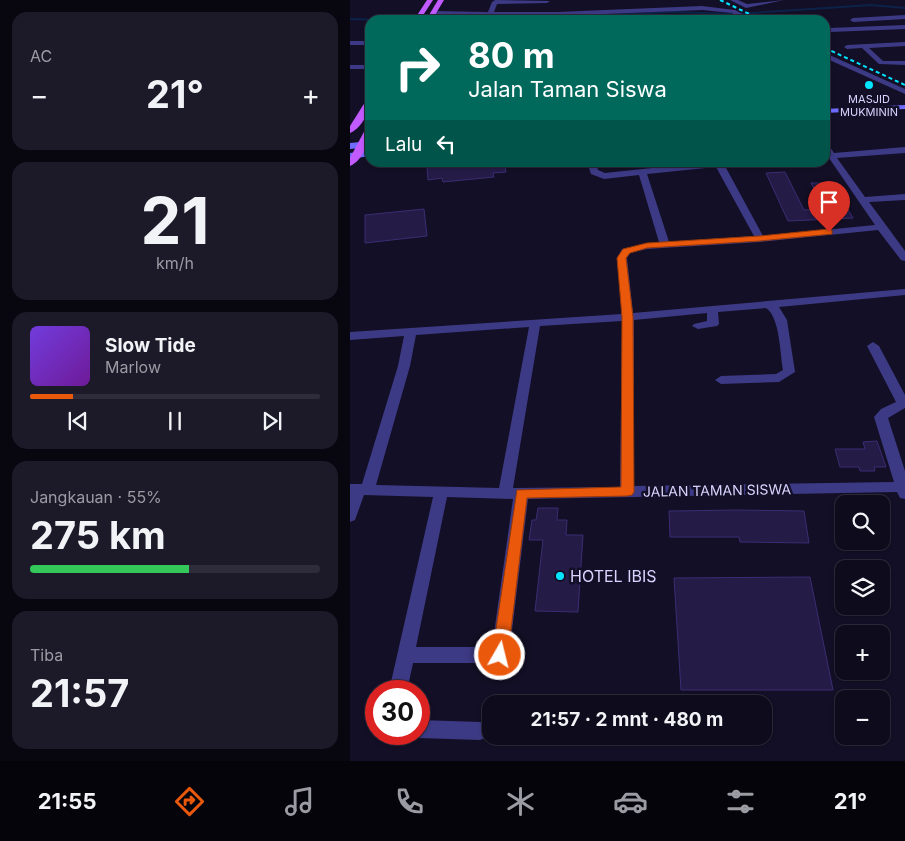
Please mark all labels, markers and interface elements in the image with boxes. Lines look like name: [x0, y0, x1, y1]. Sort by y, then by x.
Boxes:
text: 80 m: [468, 34, 555, 76]
icon: right: [385, 35, 450, 100]
text: AC: [30, 46, 52, 66]
text: 21°: [146, 71, 204, 117]
text: Jalan Taman Siswa: [468, 76, 667, 102]
text: −: [30, 78, 49, 112]
text: +: [301, 78, 320, 112]
marker: MASJID MUKMININ: [863, 79, 875, 91]
place label: MASJID MUKMININ: [840, 92, 898, 119]
icon: left: [432, 130, 460, 158]
text: Lalu: [385, 133, 422, 156]
text: 21: [141, 181, 209, 260]
pin: [808, 181, 850, 232]
icon: arrive: [815, 188, 843, 216]
text: km/h: [156, 253, 194, 273]
text: Slow Tide: [105, 334, 196, 357]
text: Marlow: [105, 357, 161, 377]
icon: previous: [64, 407, 92, 435]
icon: pause: [161, 407, 189, 435]
icon: next: [258, 407, 286, 435]
street label: JALAN TAMAN SISWA: [643, 480, 792, 500]
text: Jangkauan · 55%: [30, 487, 162, 507]
map controls: [835, 495, 890, 745]
button: search: [835, 495, 890, 550]
text: 275 km: [30, 512, 166, 558]
button: layers: [835, 560, 890, 615]
place label: HOTEL IBIS: [570, 566, 656, 586]
marker: HOTEL IBIS: [554, 570, 566, 582]
button: +: [835, 625, 890, 680]
position arrow: [473, 628, 525, 680]
text: Tiba: [30, 645, 63, 665]
text: 21:57: [30, 670, 129, 716]
speed limit sign: 30: [365, 680, 430, 745]
button: −: [835, 690, 890, 745]
text: 21:57 · 2 mnt · 480 m: [531, 708, 723, 731]
icon: directions: [172, 784, 207, 819]
icon: music: [282, 784, 317, 819]
icon: phone: [392, 784, 427, 819]
icon: climate: [503, 784, 538, 819]
icon: car: [613, 784, 648, 819]
icon: filters: [723, 784, 758, 819]
text: 21:55: [38, 788, 96, 814]
text: 21°: [834, 788, 867, 814]

